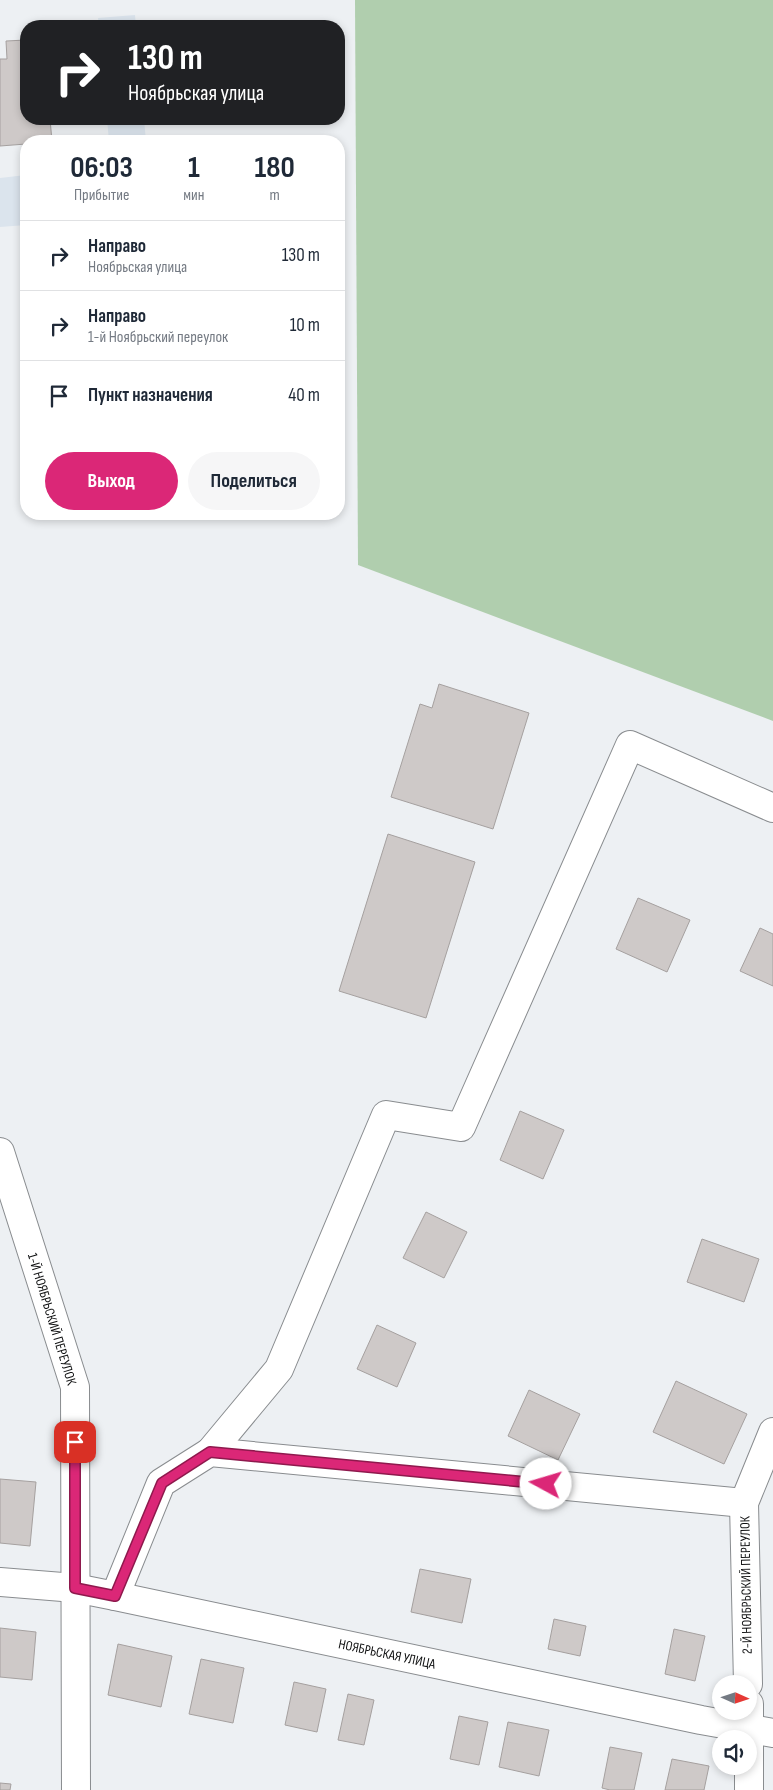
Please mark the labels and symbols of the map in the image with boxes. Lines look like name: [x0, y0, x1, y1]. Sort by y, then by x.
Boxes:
street label: 1-Й НОЯБРЬСКИЙ ПЕРЕУЛОК: [24, 1251, 80, 1388]
pin: [54, 1421, 96, 1463]
position arrow: [519, 1457, 571, 1509]
street label: 2-Й НОЯБРЬСКИЙ ПЕРЕУЛОК: [736, 1515, 756, 1654]
street label: НОЯБРЬСКАЯ УЛИЦА: [337, 1635, 438, 1673]
north arrow: [712, 1675, 758, 1720]

